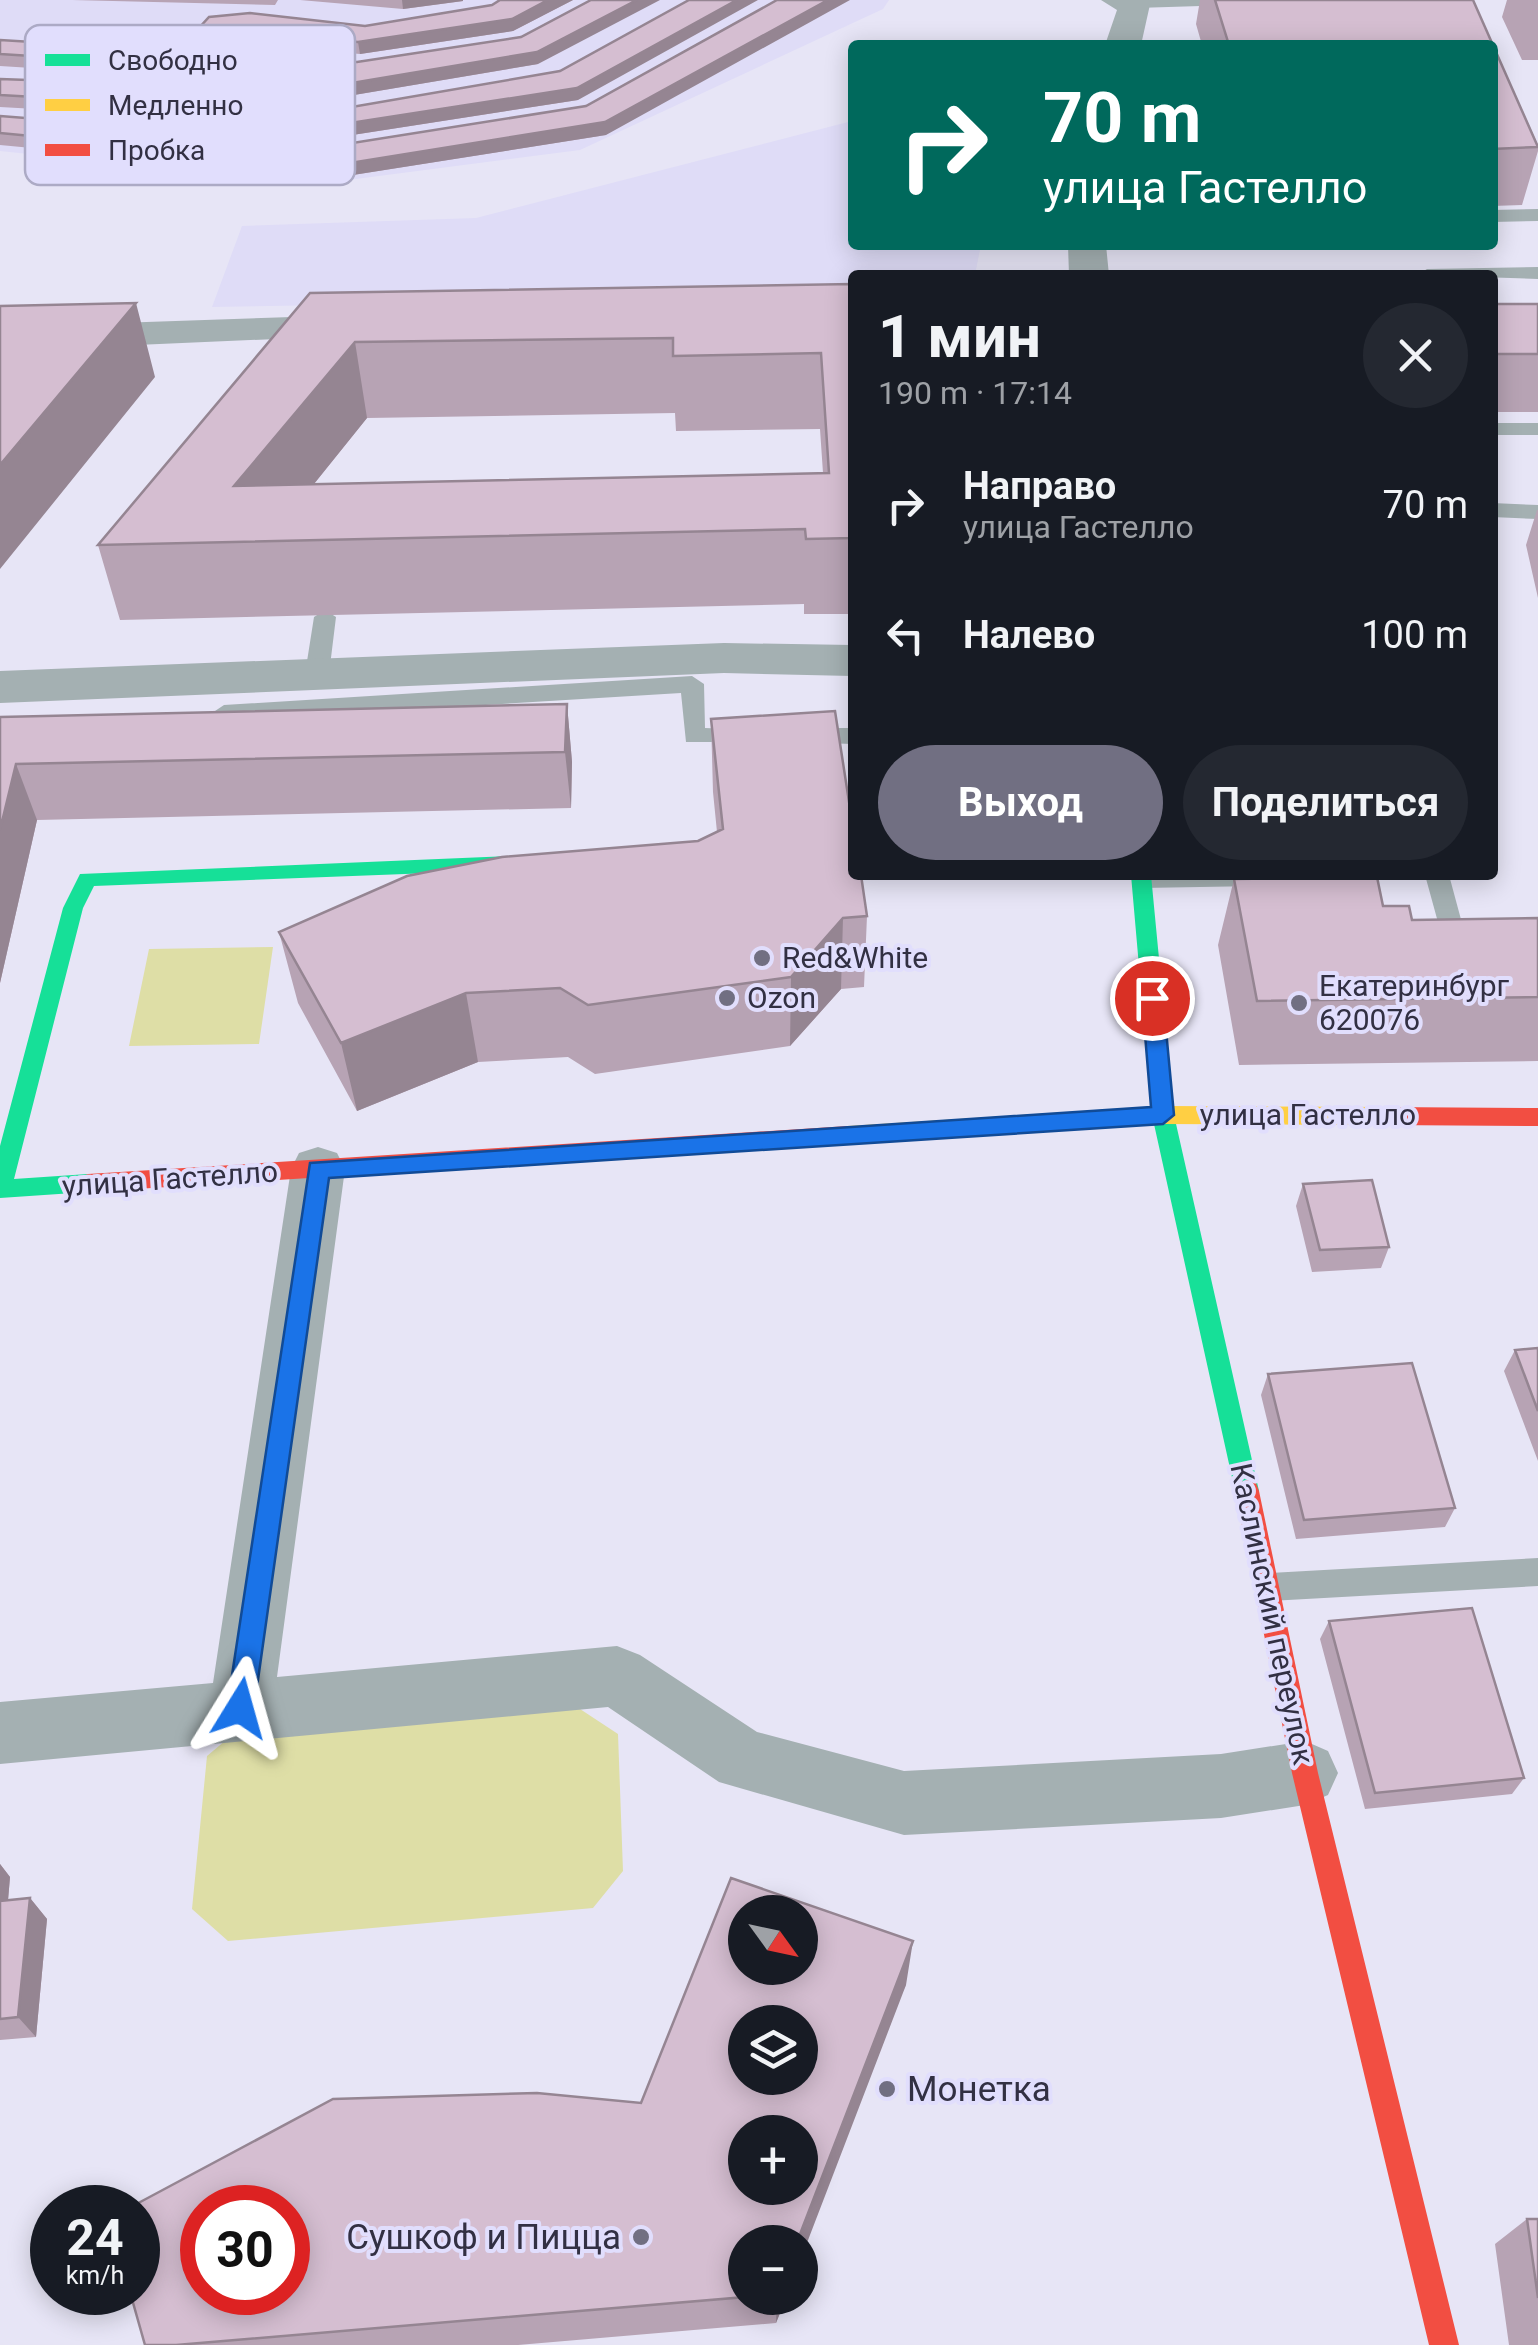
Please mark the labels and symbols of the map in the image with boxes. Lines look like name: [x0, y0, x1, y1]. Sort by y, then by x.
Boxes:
legend: [25, 25, 355, 185]
text: Свободно: [108, 44, 238, 77]
text: Медленно: [108, 89, 244, 122]
text: Пробка: [108, 134, 205, 167]
place label: Red&White: [782, 940, 928, 975]
marker: Red&White: [751, 947, 773, 969]
pin: [1110, 956, 1195, 1041]
place label: Екатеринбург 620076: [1319, 968, 1510, 1037]
place label: Ozon: [747, 980, 816, 1015]
marker: Ozon: [716, 987, 738, 1009]
marker: Екатеринбург 620076: [1288, 992, 1310, 1014]
street label: улица Гастелло: [1200, 1097, 1416, 1132]
street label: улица Гастелло: [61, 1153, 279, 1204]
street label: Каслинский переулок: [1223, 1460, 1322, 1768]
position arrow: [188, 1656, 292, 1760]
north arrow: [728, 1895, 818, 1985]
place label: Монетка: [907, 2069, 1051, 2110]
marker: Монетка: [876, 2078, 898, 2100]
speed limit sign: 30: [180, 2185, 310, 2315]
place label: Сушкоф и Пицца: [346, 2217, 621, 2258]
marker: Сушкоф и Пицца: [630, 2226, 652, 2248]

